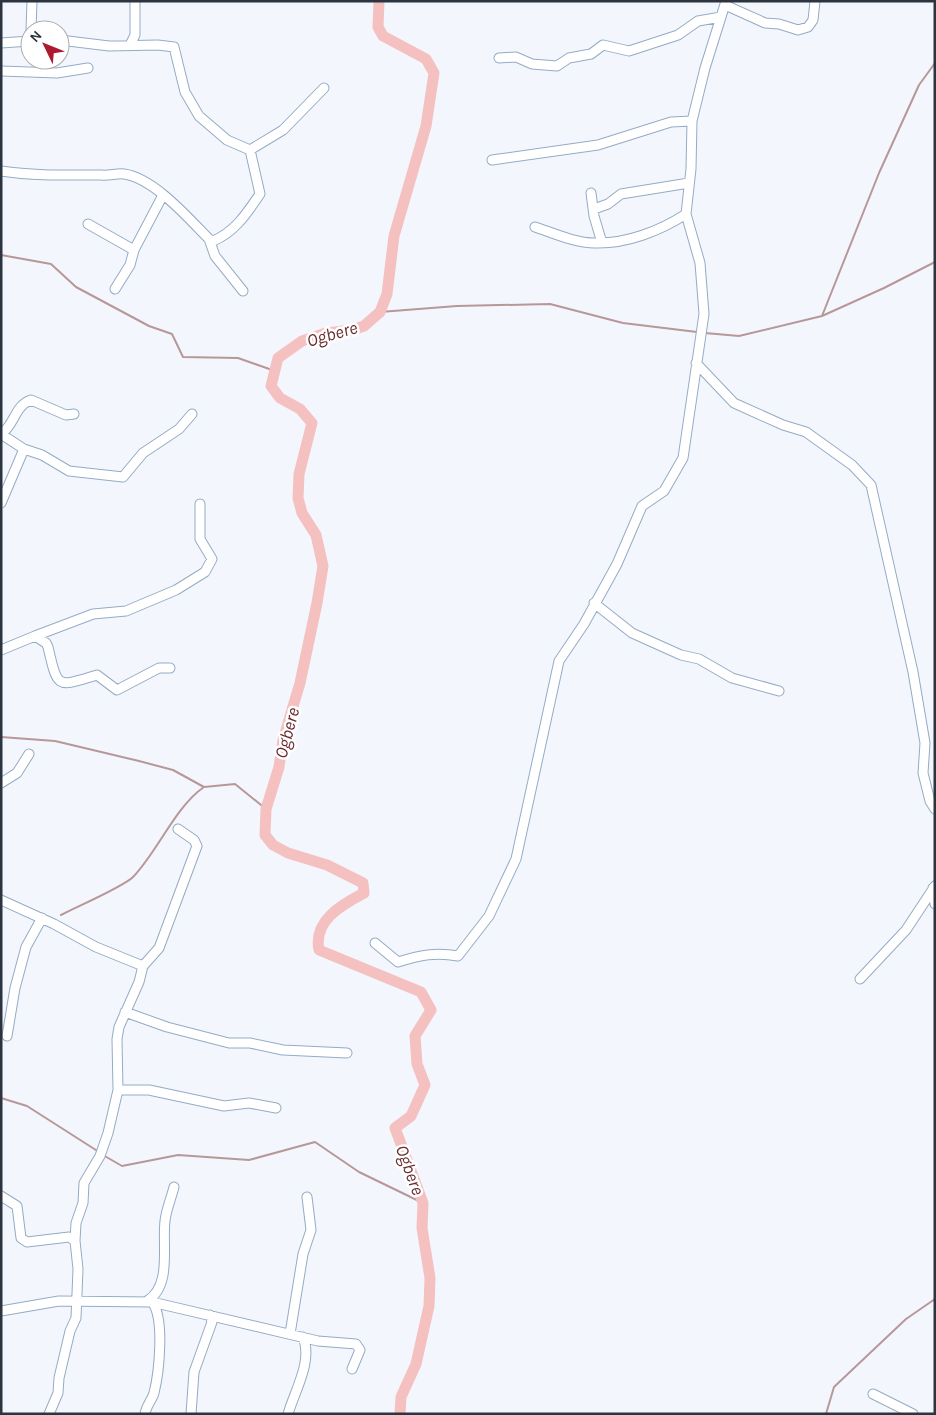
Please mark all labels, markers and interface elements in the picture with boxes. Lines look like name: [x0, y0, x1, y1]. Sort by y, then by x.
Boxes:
north arrow: [20, 20, 70, 70]
text: N: [26, 27, 46, 46]
water label: Ogbere: [304, 316, 360, 352]
water label: Ogbere: [270, 705, 304, 761]
water label: Ogbere: [391, 1142, 429, 1198]

